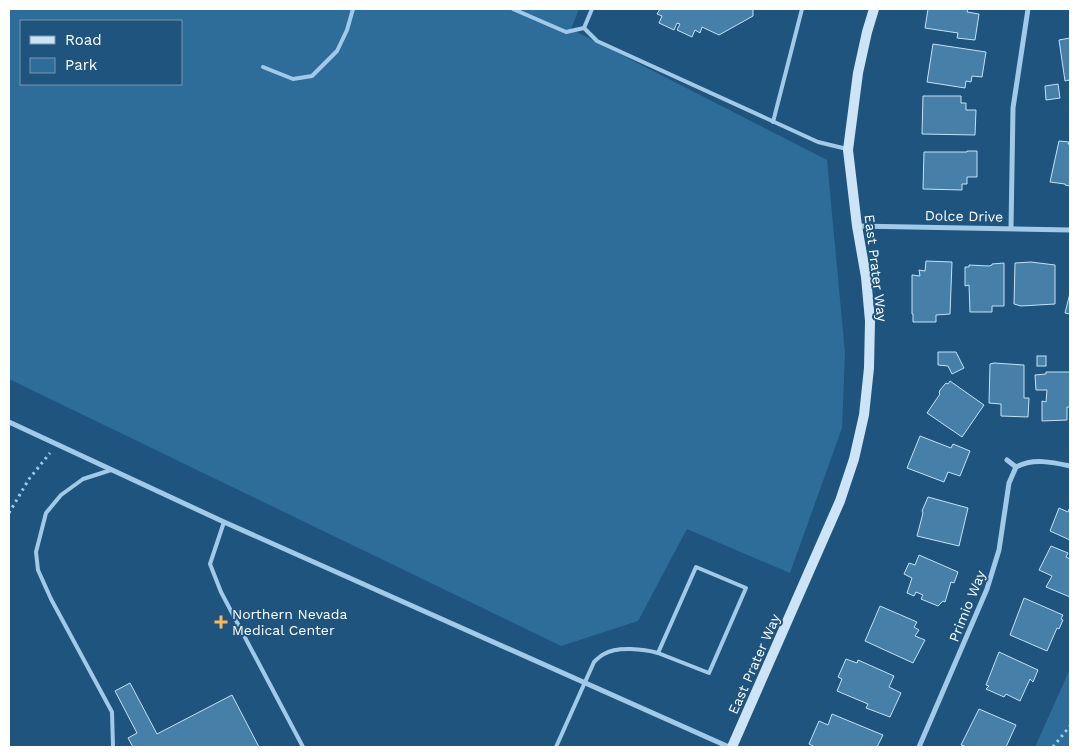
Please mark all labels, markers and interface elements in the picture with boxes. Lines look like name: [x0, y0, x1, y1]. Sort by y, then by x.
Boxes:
legend: [20, 20, 182, 85]
text: Road: [65, 31, 102, 49]
text: Park: [65, 56, 98, 74]
street label: Dolce Drive: [925, 207, 1003, 225]
street label: East Prater Way: [861, 213, 891, 323]
street label: Primio Way: [945, 567, 989, 644]
place label: Northern Nevada Medical Center: [232, 606, 347, 638]
street label: East Prater Way: [725, 611, 784, 717]
marker: Northern Nevada Medical Center: [214, 615, 228, 629]

